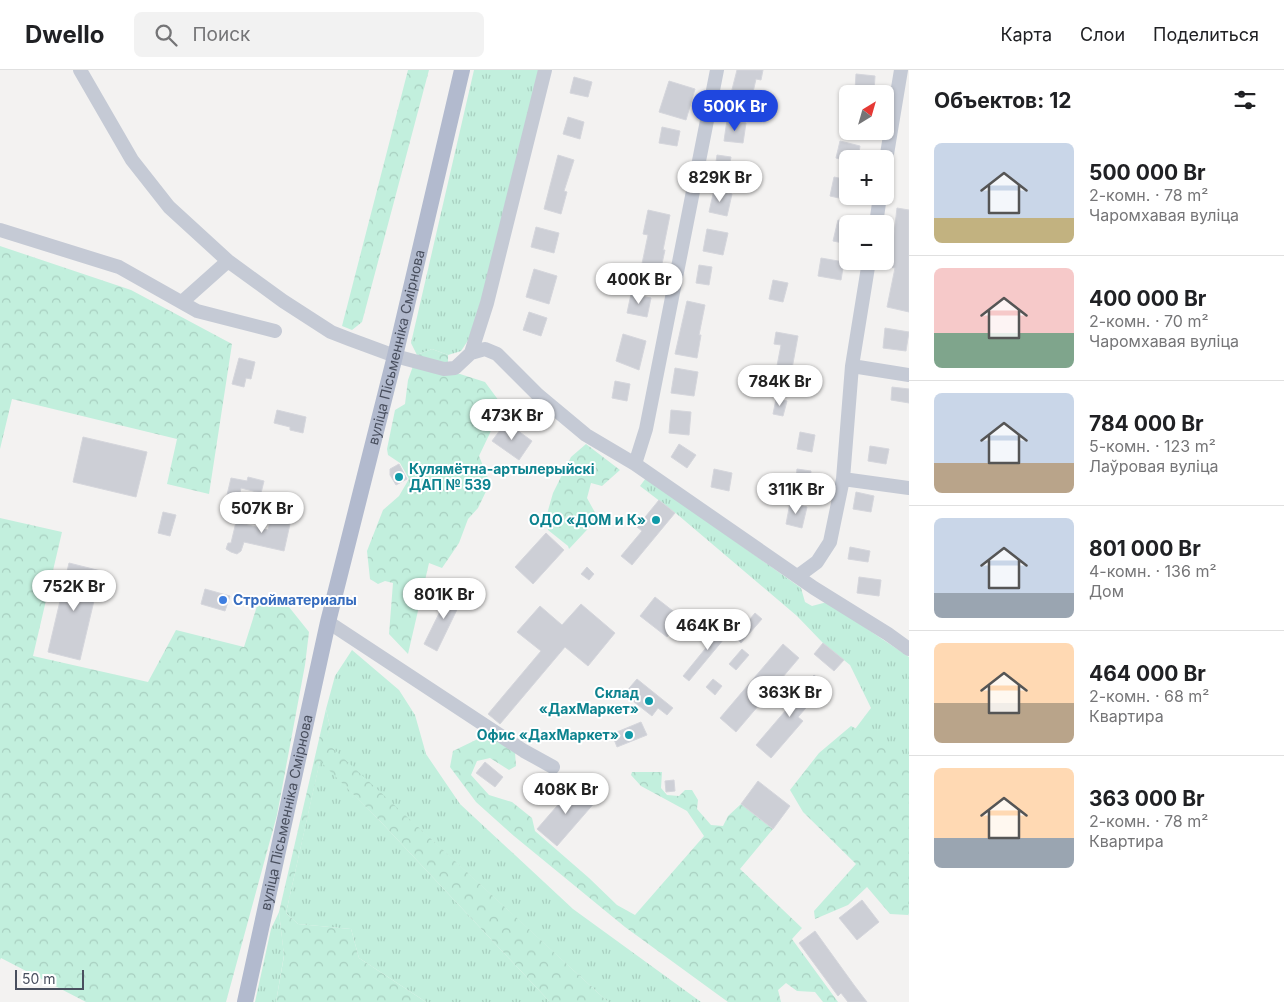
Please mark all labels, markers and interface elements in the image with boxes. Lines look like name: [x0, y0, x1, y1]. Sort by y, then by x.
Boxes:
search box: [134, 12, 484, 57]
text: Dwello: [25, 20, 104, 49]
icon: search: [152, 21, 180, 49]
text: Поиск: [192, 23, 250, 46]
text: Карта: [1000, 24, 1052, 45]
text: Слои: [1080, 24, 1125, 45]
text: Поделиться: [1153, 24, 1259, 45]
north arrow: [839, 85, 894, 140]
map controls: [839, 85, 894, 270]
icon: filters: [1231, 86, 1259, 114]
text: Объектов: 12: [934, 88, 1071, 113]
pin: 500K Br: [689, 90, 781, 132]
text: 500K Br: [703, 96, 767, 116]
button: +: [839, 150, 894, 205]
pin: 829K Br: [674, 160, 766, 203]
text: 500 000 Br: [1089, 160, 1206, 185]
icon: home: [974, 163, 1034, 223]
text: 829K Br: [688, 167, 752, 187]
text: 2-комн. · 78 m²: [1089, 185, 1208, 205]
text: Чаромхавая вуліца: [1089, 205, 1239, 225]
button: −: [839, 215, 894, 270]
street label: вуліца Пісьменніка Смірнова: [364, 248, 428, 447]
pin: 400K Br: [593, 262, 685, 305]
text: 400K Br: [607, 269, 671, 289]
text: 400 000 Br: [1089, 286, 1206, 311]
icon: home: [974, 288, 1034, 348]
text: 2-комн. · 70 m²: [1089, 311, 1209, 331]
text: Чаромхавая вуліца: [1089, 331, 1239, 351]
pin: 784K Br: [734, 364, 826, 407]
text: 784K Br: [749, 371, 811, 391]
pin: 473K Br: [466, 398, 558, 441]
text: 473K Br: [481, 405, 543, 425]
text: 784 000 Br: [1089, 411, 1204, 436]
icon: home: [974, 413, 1034, 473]
text: 5-комн. · 123 m²: [1089, 436, 1216, 456]
text: Лаўровая вуліца: [1089, 456, 1218, 476]
place label: Кулямётна-артылерыйскі ДАП № 539: [409, 460, 595, 493]
marker: Кулямётна-артылерыйскі ДАП № 539: [393, 471, 405, 483]
pin: 311K Br: [750, 472, 842, 515]
text: 311K Br: [768, 479, 824, 499]
pin: 507K Br: [216, 492, 308, 534]
text: 507K Br: [231, 498, 293, 518]
place label: ОДО «ДОМ и К»: [529, 511, 646, 528]
marker: ОДО «ДОМ и К»: [650, 514, 662, 526]
text: 801 000 Br: [1089, 536, 1201, 561]
icon: home: [974, 538, 1034, 598]
text: 4-комн. · 136 m²: [1089, 561, 1217, 581]
pin: 752K Br: [28, 570, 120, 612]
text: 752K Br: [43, 576, 105, 596]
pin: 801K Br: [398, 578, 490, 620]
text: Дом: [1089, 581, 1124, 601]
text: 801K Br: [414, 584, 474, 604]
place label: Стройматериалы: [233, 591, 357, 608]
marker: Стройматериалы: [217, 594, 229, 606]
pin: 464K Br: [662, 608, 754, 651]
text: 464K Br: [676, 615, 740, 635]
text: 464 000 Br: [1089, 661, 1206, 686]
icon: home: [974, 663, 1034, 723]
pin: 363K Br: [744, 676, 836, 718]
text: 363K Br: [758, 682, 822, 702]
place label: Склад «ДахМаркет»: [539, 684, 639, 717]
text: 2-комн. · 68 m²: [1089, 686, 1209, 706]
marker: Склад «ДахМаркет»: [643, 695, 655, 707]
text: Квартира: [1089, 706, 1164, 726]
street label: вуліца Пісьменніка Смірнова: [256, 713, 316, 912]
place label: Офис «ДахМаркет»: [477, 726, 619, 743]
marker: Офис «ДахМаркет»: [623, 729, 635, 741]
pin: 408K Br: [520, 772, 612, 815]
text: 408K Br: [534, 779, 598, 799]
text: 363 000 Br: [1089, 786, 1205, 811]
icon: home: [974, 788, 1034, 848]
text: 2-комн. · 78 m²: [1089, 811, 1208, 831]
text: Квартира: [1089, 831, 1164, 851]
scale bar: [15, 967, 84, 990]
text: 50 m: [22, 970, 56, 987]

